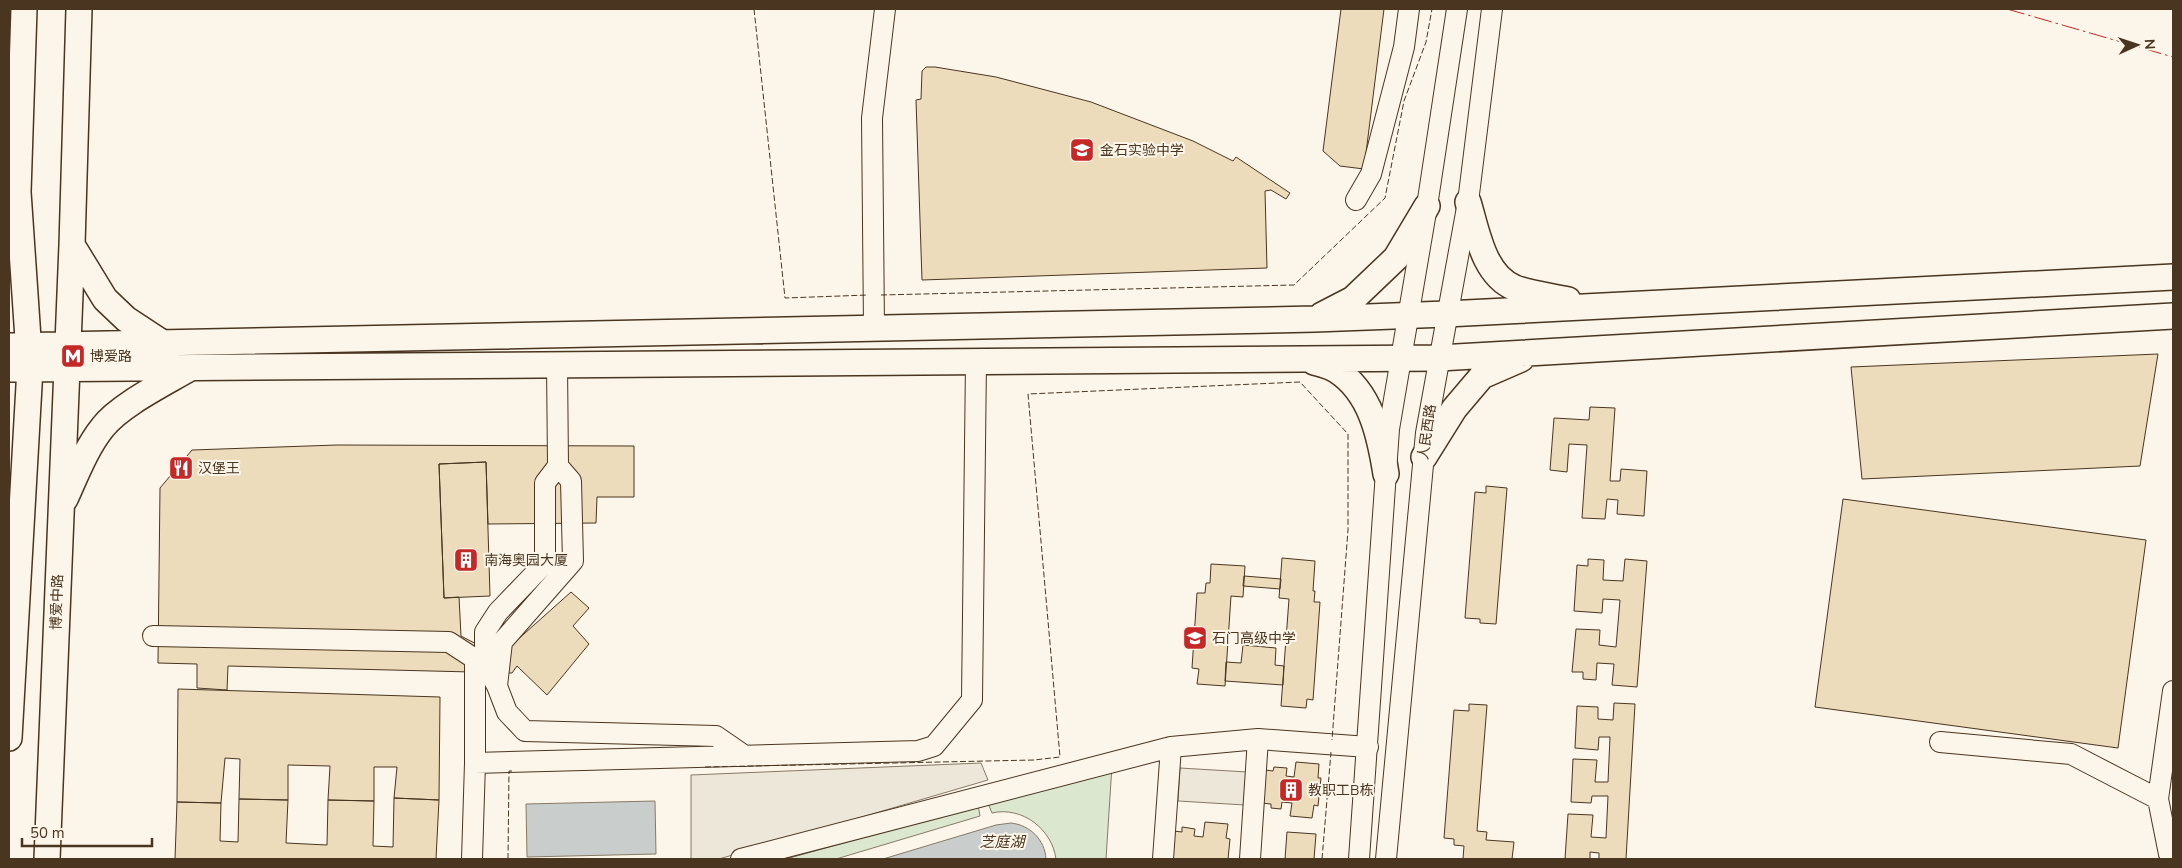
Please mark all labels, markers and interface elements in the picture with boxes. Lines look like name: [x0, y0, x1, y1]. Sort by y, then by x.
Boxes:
north arrow: [2112, 20, 2162, 70]
text: N: [2140, 39, 2159, 50]
school or university icon: 金石实验中学: [1069, 137, 1095, 163]
place label: 金石实验中学: [1100, 141, 1184, 160]
metro station icon: 博爱路: [60, 343, 86, 369]
place label: 博爱路: [90, 347, 132, 366]
street label: 人民西路: [1414, 403, 1440, 461]
restaurant icon: 汉堡王: [168, 455, 194, 481]
place label: 汉堡王: [198, 459, 240, 478]
building icon: 南海奥园大厦: [453, 547, 479, 573]
place label: 南海奥园大厦: [484, 551, 568, 570]
street label: 博爱中路: [47, 574, 67, 630]
school or university icon: 石门高级中学: [1182, 625, 1208, 651]
place label: 石门高级中学: [1212, 629, 1296, 648]
building icon: 教职工B栋: [1278, 777, 1304, 803]
place label: 教职工B栋: [1308, 781, 1373, 800]
scale bar: [22, 816, 152, 848]
text: 50 m: [30, 823, 65, 843]
water label: 芝庭湖: [979, 832, 1026, 852]

